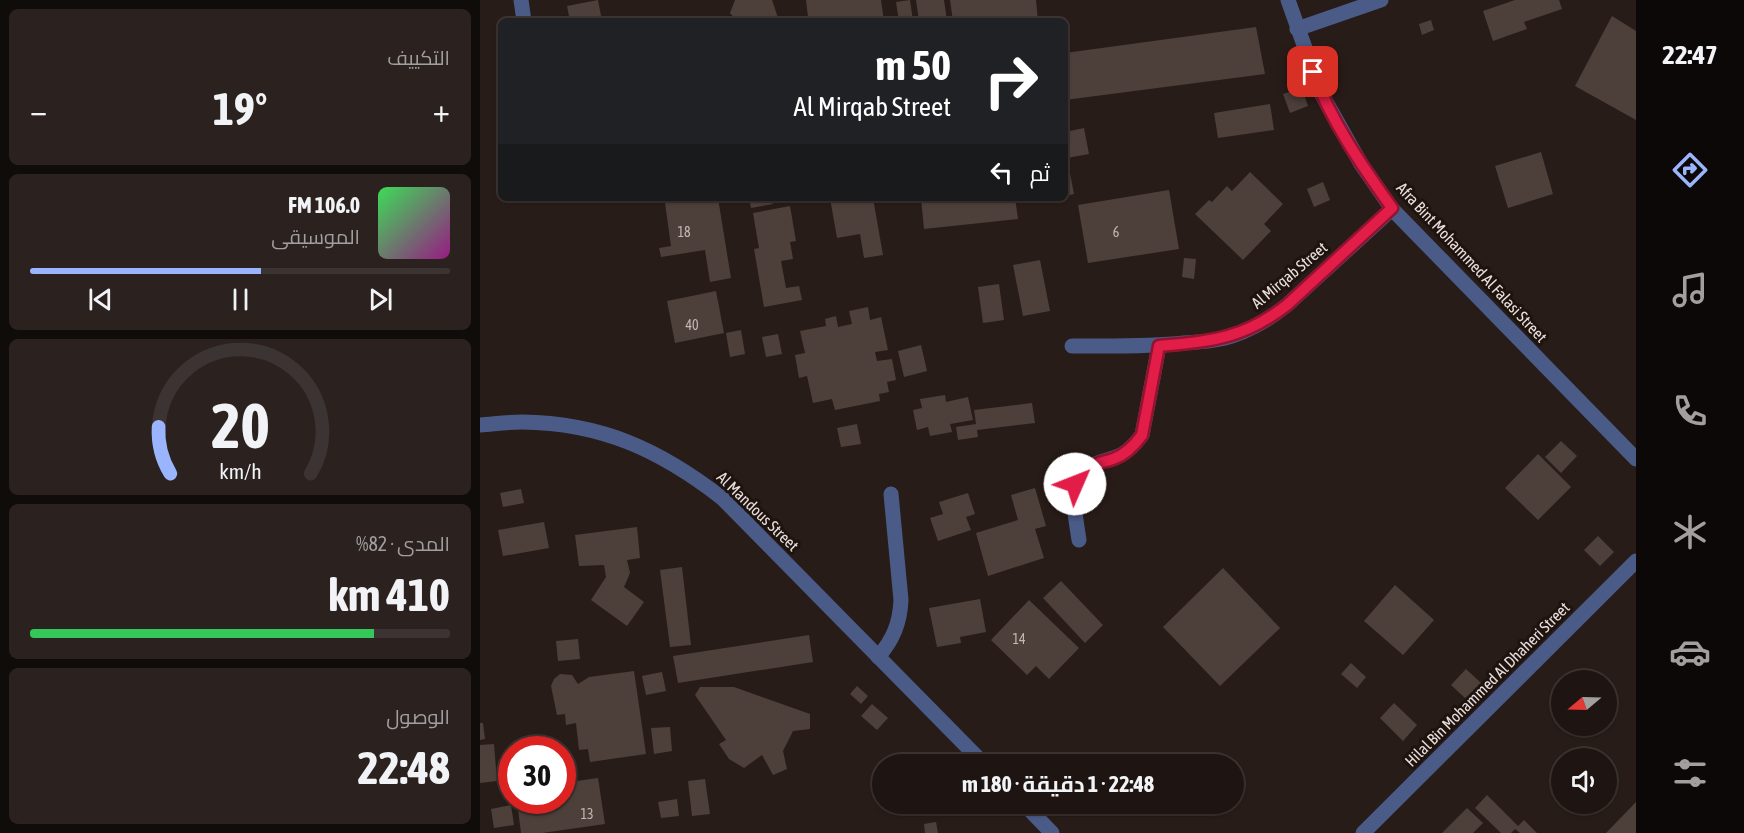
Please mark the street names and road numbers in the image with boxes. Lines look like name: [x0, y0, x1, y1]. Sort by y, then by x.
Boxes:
street label: Afra Bint Mohammed Al Falasi Street: [1393, 178, 1551, 346]
street label: Al Mirqab Street: [1247, 238, 1331, 313]
street label: Al Mandous Street: [714, 468, 803, 555]
street label: Hilal Bin Mohammed Al Dhaheri Street: [1401, 598, 1573, 770]

